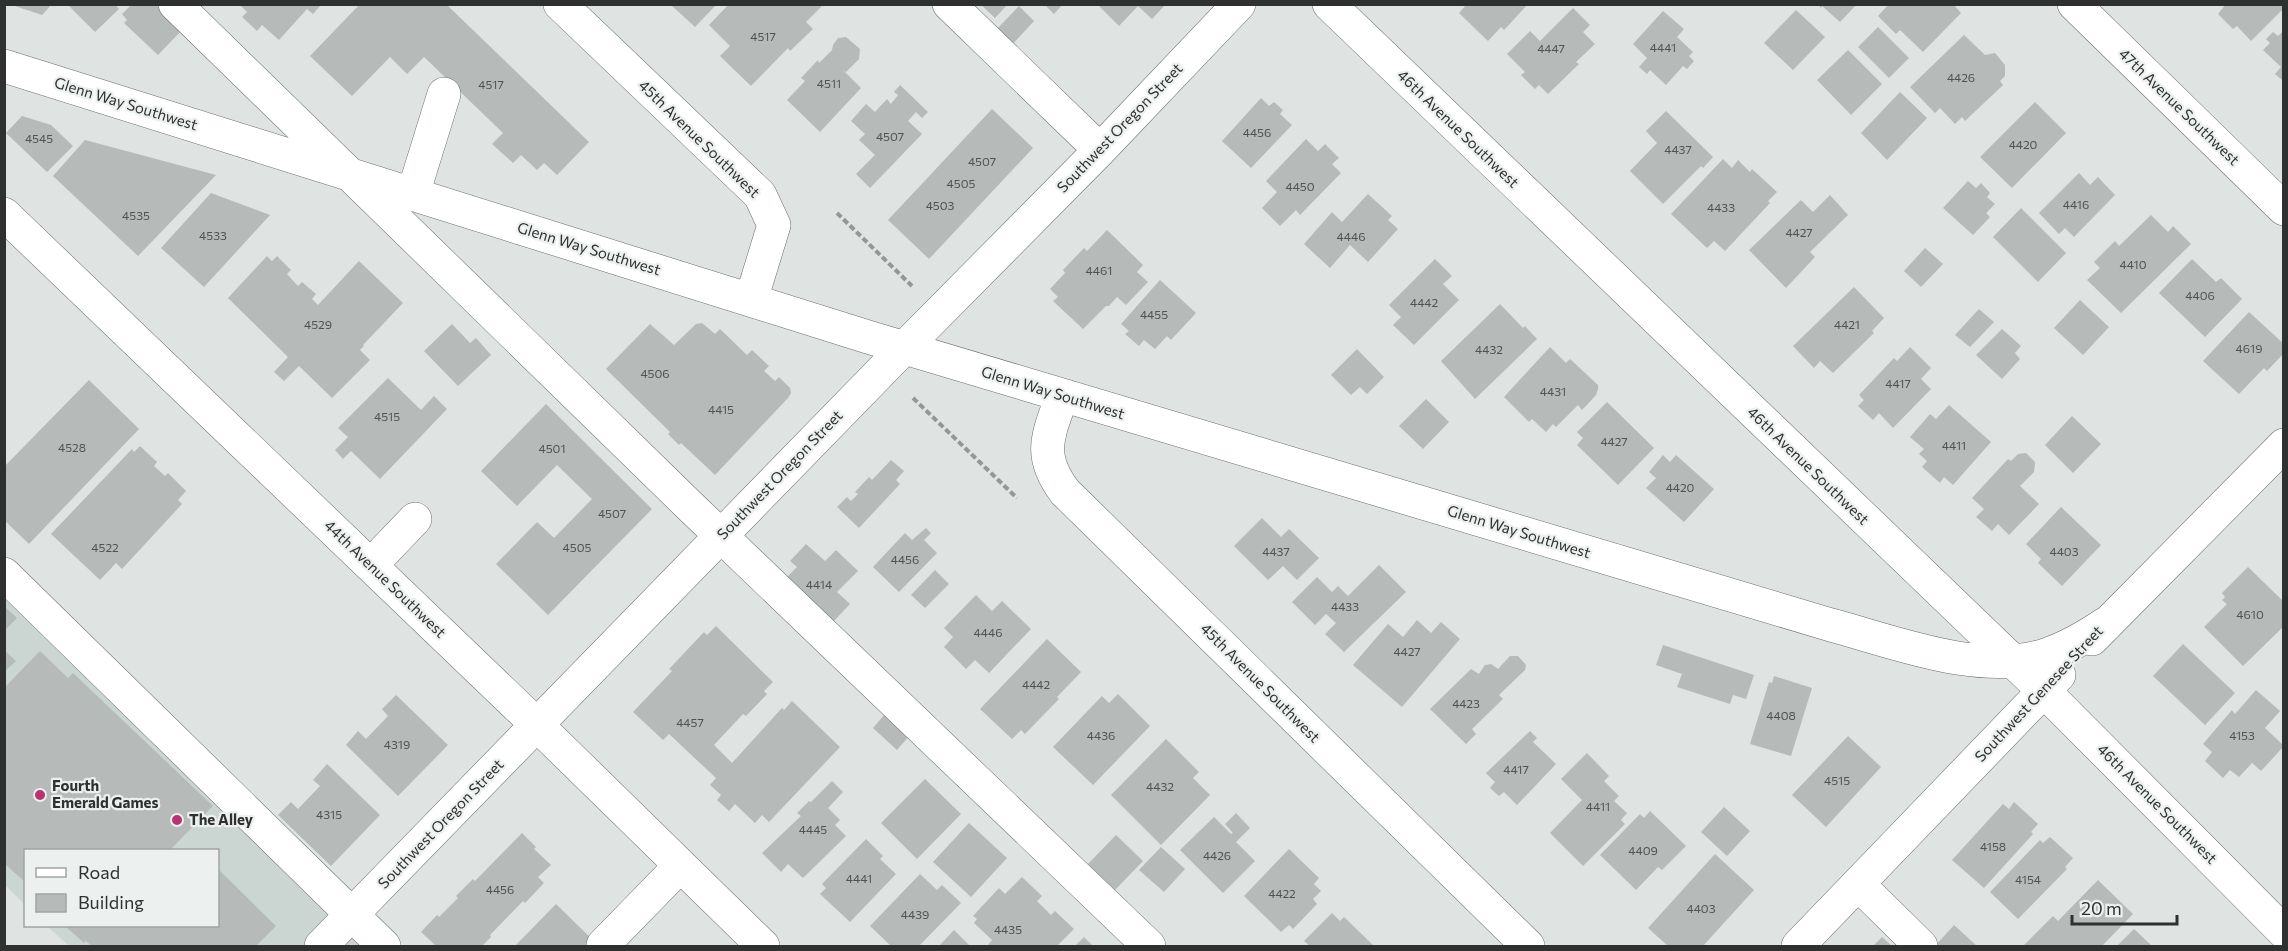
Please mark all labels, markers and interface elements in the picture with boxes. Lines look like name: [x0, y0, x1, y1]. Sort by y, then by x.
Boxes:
house number: 4517: [750, 29, 776, 43]
house number: 4441: [1650, 40, 1676, 54]
house number: 4447: [1537, 41, 1565, 55]
street label: 47th Avenue Southwest: [2116, 44, 2244, 168]
street label: Southwest Oregon Street: [1053, 59, 1186, 196]
street label: 46th Avenue Southwest: [1394, 66, 1523, 191]
house number: 4426: [1947, 70, 1975, 84]
street label: Glenn Way Southwest: [52, 73, 200, 133]
street label: 45th Avenue Southwest: [635, 76, 764, 201]
house number: 4511: [817, 76, 841, 90]
house number: 4517: [478, 77, 504, 91]
house number: 4456: [1243, 125, 1271, 139]
house number: 4507: [876, 129, 904, 143]
house number: 4545: [25, 131, 53, 145]
house number: 4420: [2009, 137, 2038, 151]
house number: 4437: [1664, 142, 1692, 156]
house number: 4507: [968, 154, 996, 168]
house number: 4505: [947, 176, 976, 190]
house number: 4450: [1285, 179, 1315, 193]
house number: 4416: [2063, 197, 2089, 211]
house number: 4503: [926, 198, 955, 212]
house number: 4433: [1707, 200, 1735, 214]
house number: 4535: [122, 208, 150, 222]
street label: Glenn Way Southwest: [515, 218, 663, 278]
house number: 4427: [1785, 225, 1813, 239]
house number: 4533: [199, 228, 227, 242]
house number: 4446: [1337, 229, 1365, 243]
house number: 4410: [2119, 257, 2147, 271]
house number: 4461: [1086, 263, 1112, 277]
house number: 4406: [2185, 288, 2215, 302]
house number: 4442: [1410, 295, 1438, 309]
house number: 4455: [1140, 307, 1168, 321]
house number: 4529: [304, 317, 332, 331]
house number: 4421: [1834, 317, 1860, 331]
house number: 4619: [2236, 341, 2262, 355]
house number: 4432: [1475, 342, 1503, 356]
street label: Glenn Way Southwest: [979, 362, 1127, 422]
house number: 4506: [640, 366, 670, 380]
house number: 4417: [1885, 376, 1911, 390]
house number: 4431: [1540, 384, 1566, 398]
house number: 4415: [708, 402, 734, 416]
street label: 46th Avenue Southwest: [1744, 403, 1873, 528]
street label: Southwest Oregon Street: [713, 406, 846, 543]
house number: 4515: [374, 409, 400, 423]
house number: 4427: [1600, 434, 1628, 448]
house number: 4411: [1942, 438, 1966, 452]
house number: 4528: [58, 440, 86, 454]
house number: 4501: [538, 441, 566, 455]
house number: 4420: [1666, 480, 1695, 494]
street label: Glenn Way Southwest: [1445, 501, 1593, 561]
house number: 4507: [598, 506, 626, 520]
street label: 44th Avenue Southwest: [321, 516, 450, 641]
house number: 4522: [91, 540, 119, 554]
house number: 4505: [563, 540, 592, 554]
house number: 4437: [1262, 544, 1290, 558]
house number: 4403: [2049, 544, 2079, 558]
house number: 4456: [891, 552, 919, 566]
house number: 4414: [806, 577, 832, 591]
house number: 4433: [1331, 599, 1359, 613]
house number: 4610: [2236, 607, 2264, 621]
street label: 45th Avenue Southwest: [1197, 619, 1324, 746]
street label: Southwest Genesee Street: [1970, 622, 2106, 765]
house number: 4446: [974, 625, 1002, 639]
house number: 4427: [1393, 644, 1421, 658]
house number: 4442: [1022, 677, 1050, 691]
house number: 4423: [1452, 696, 1480, 710]
house number: 4408: [1766, 708, 1796, 722]
house number: 4457: [676, 715, 704, 729]
house number: 4436: [1087, 728, 1115, 742]
house number: 4153: [2229, 728, 2255, 742]
house number: 4319: [384, 737, 410, 751]
street label: 46th Avenue Southwest: [2094, 740, 2221, 867]
street label: Southwest Oregon Street: [374, 755, 507, 892]
house number: 4417: [1503, 762, 1529, 776]
house number: 4515: [1824, 773, 1850, 787]
place label: Fourth Emerald Games: [52, 776, 158, 811]
house number: 4432: [1146, 779, 1174, 793]
marker: Fourth Emerald Games: [33, 788, 47, 802]
house number: 4411: [1586, 799, 1610, 813]
house number: 4315: [316, 807, 342, 821]
place label: The Alley: [189, 810, 254, 828]
marker: The Alley: [170, 813, 184, 827]
house number: 4445: [799, 822, 827, 836]
house number: 4158: [1980, 839, 2006, 853]
house number: 4409: [1628, 843, 1658, 857]
house number: 4426: [1203, 848, 1231, 862]
legend: [24, 849, 219, 927]
text: Road: [78, 861, 120, 883]
house number: 4441: [846, 871, 872, 885]
house number: 4154: [2015, 872, 2041, 886]
house number: 4456: [486, 882, 514, 896]
house number: 4422: [1268, 886, 1296, 900]
scale bar: [2072, 888, 2177, 926]
text: Building: [78, 891, 144, 913]
text: 20 m: [2081, 897, 2122, 919]
house number: 4403: [1686, 901, 1716, 915]
house number: 4439: [901, 907, 929, 921]
house number: 4435: [994, 922, 1022, 936]

